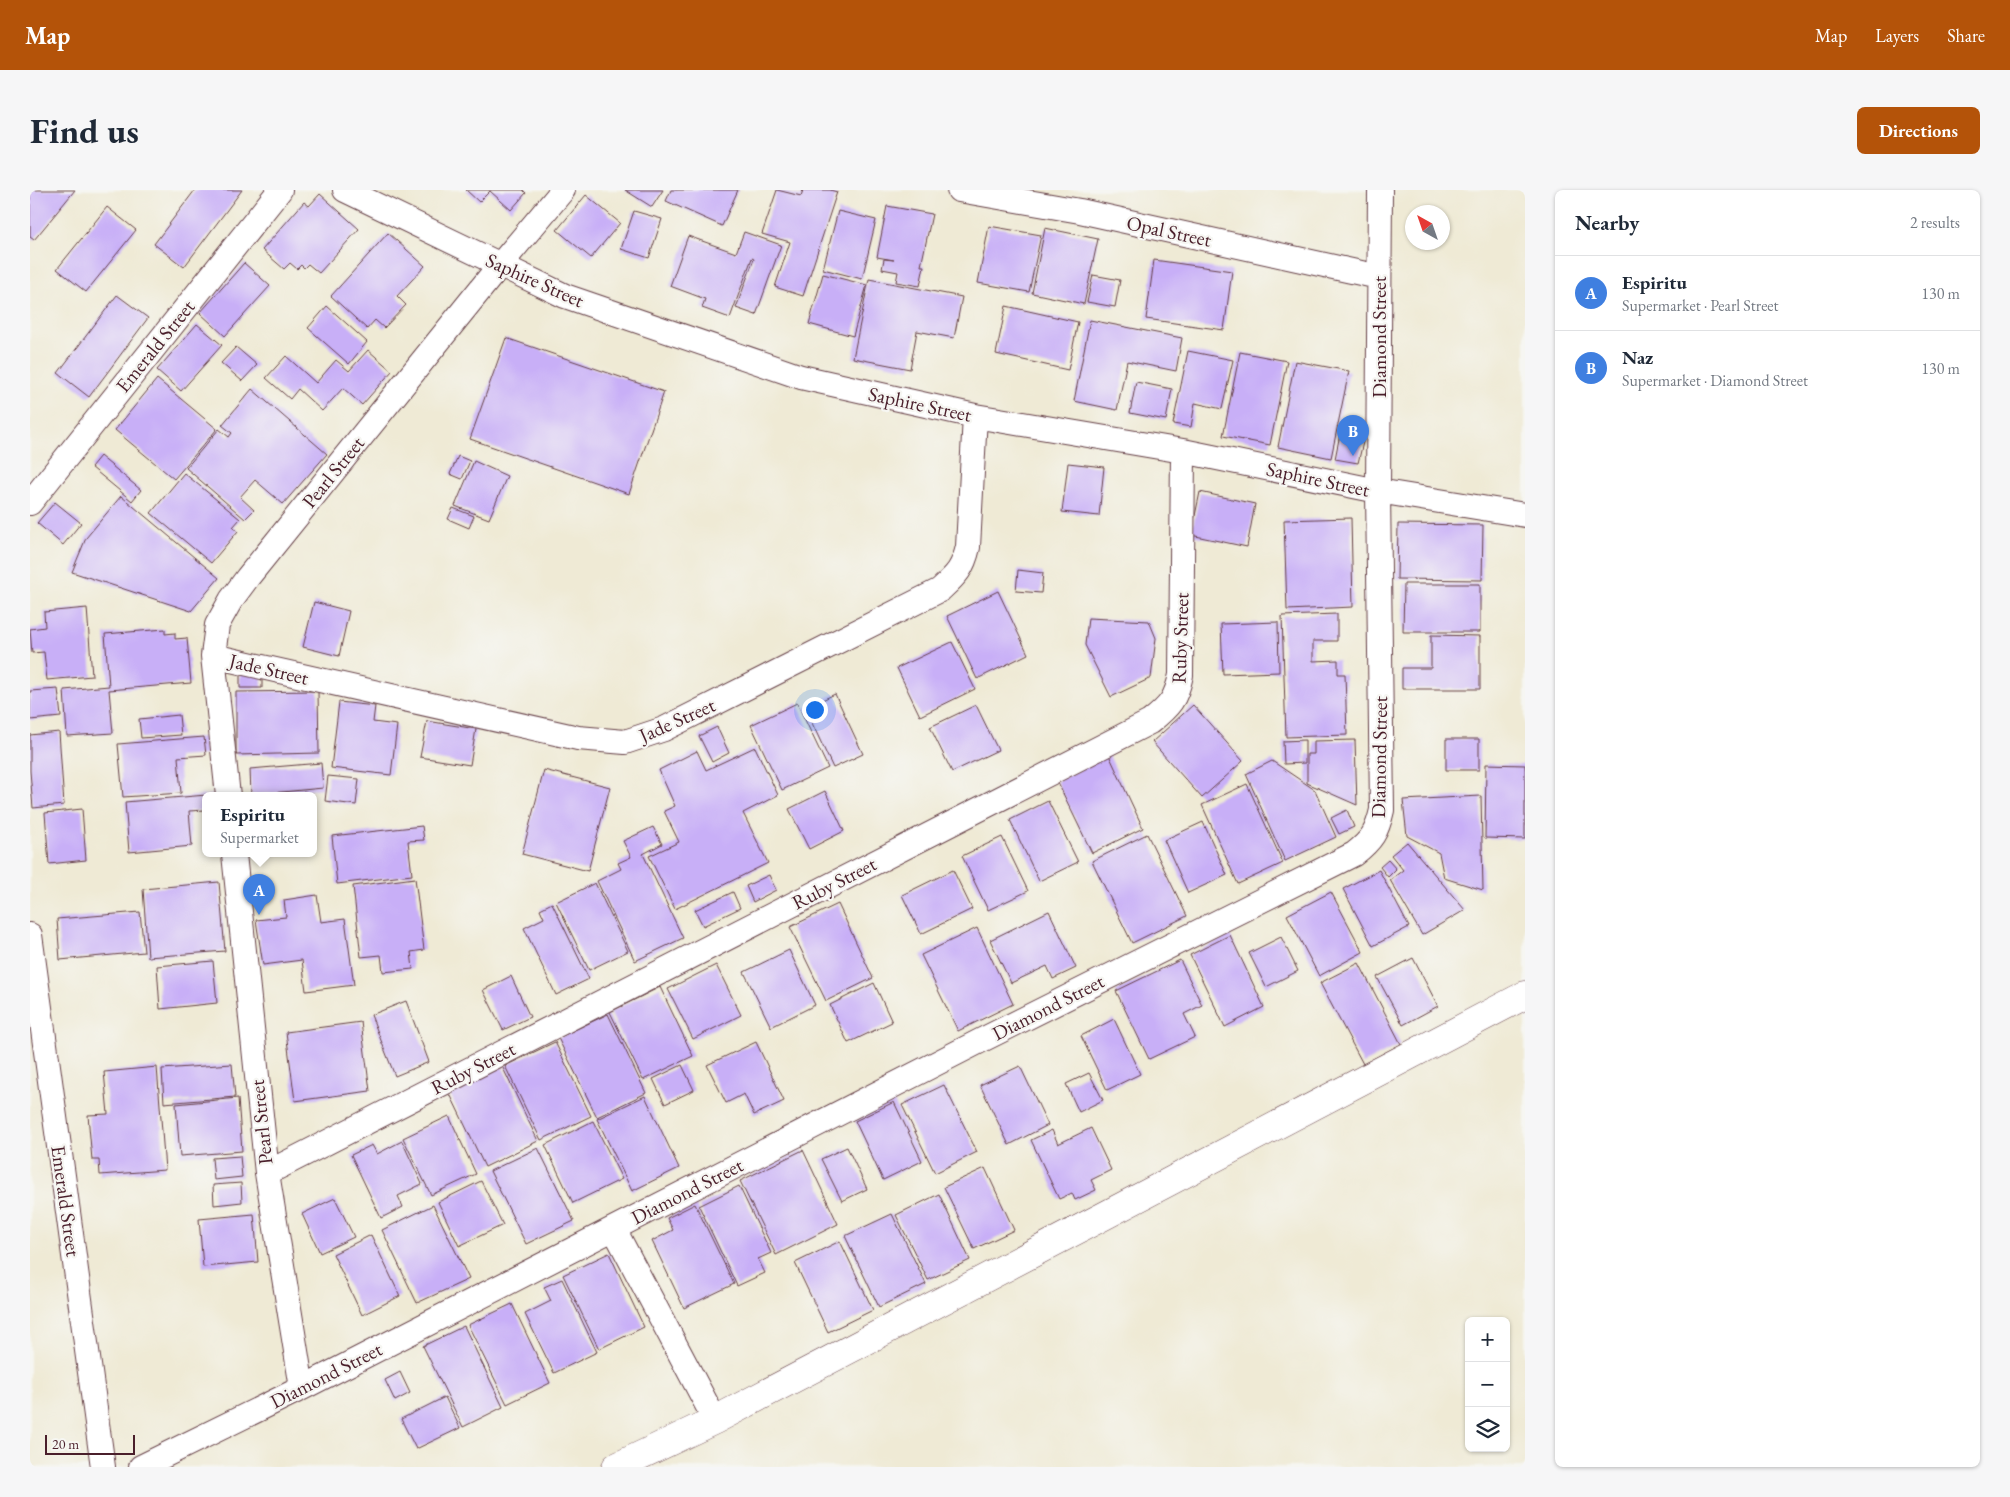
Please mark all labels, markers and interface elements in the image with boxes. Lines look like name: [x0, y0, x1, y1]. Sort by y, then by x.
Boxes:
text: Map: [25, 20, 70, 51]
text: Map: [1815, 24, 1847, 47]
text: Layers: [1875, 24, 1919, 47]
text: Share: [1947, 24, 1985, 47]
button: Directions: [1857, 107, 1980, 154]
text: Find us: [30, 108, 139, 153]
north arrow: [1405, 205, 1450, 250]
street label: Opal Street: [1124, 209, 1214, 253]
text: Nearby: [1575, 209, 1639, 236]
text: 2 results: [1910, 212, 1960, 233]
street label: Saphire Street: [482, 247, 589, 314]
text: Espiritu: [1622, 270, 1687, 295]
street label: Diamond Street: [1366, 275, 1392, 398]
text: A: [1585, 283, 1597, 304]
text: 130 m: [1921, 283, 1960, 304]
street label: Emerald Street: [110, 294, 201, 398]
text: Supermarket · Pearl Street: [1622, 295, 1779, 316]
text: Naz: [1622, 345, 1653, 370]
text: B: [1586, 358, 1596, 379]
text: 130 m: [1921, 358, 1960, 379]
text: Supermarket · Diamond Street: [1622, 370, 1808, 391]
street label: Saphire Street: [866, 380, 975, 428]
pin: B: [1337, 415, 1369, 456]
street label: Pearl Street: [296, 430, 370, 513]
street label: Saphire Street: [1264, 455, 1373, 503]
street label: Ruby Street: [1165, 591, 1195, 684]
street label: Jade Street: [225, 647, 312, 691]
street label: Jade Street: [633, 691, 720, 749]
street label: Diamond Street: [1365, 695, 1393, 818]
your location: [802, 697, 828, 723]
popup: [202, 792, 317, 857]
text: Espiritu: [220, 802, 285, 827]
text: Supermarket: [220, 827, 299, 848]
street label: Ruby Street: [787, 850, 881, 915]
pin: A: [243, 874, 275, 915]
street label: Diamond Street: [988, 967, 1109, 1046]
street label: Ruby Street: [426, 1035, 520, 1100]
street label: Pearl Street: [244, 1078, 278, 1166]
street label: Emerald Street: [45, 1144, 87, 1259]
street label: Diamond Street: [627, 1151, 748, 1230]
map controls: [1465, 1317, 1510, 1452]
button: +: [1465, 1317, 1510, 1362]
street label: Diamond Street: [266, 1335, 387, 1414]
button: −: [1465, 1362, 1510, 1407]
button: layers: [1465, 1407, 1510, 1452]
scale bar: [45, 1432, 135, 1455]
text: 20 m: [52, 1435, 79, 1453]

